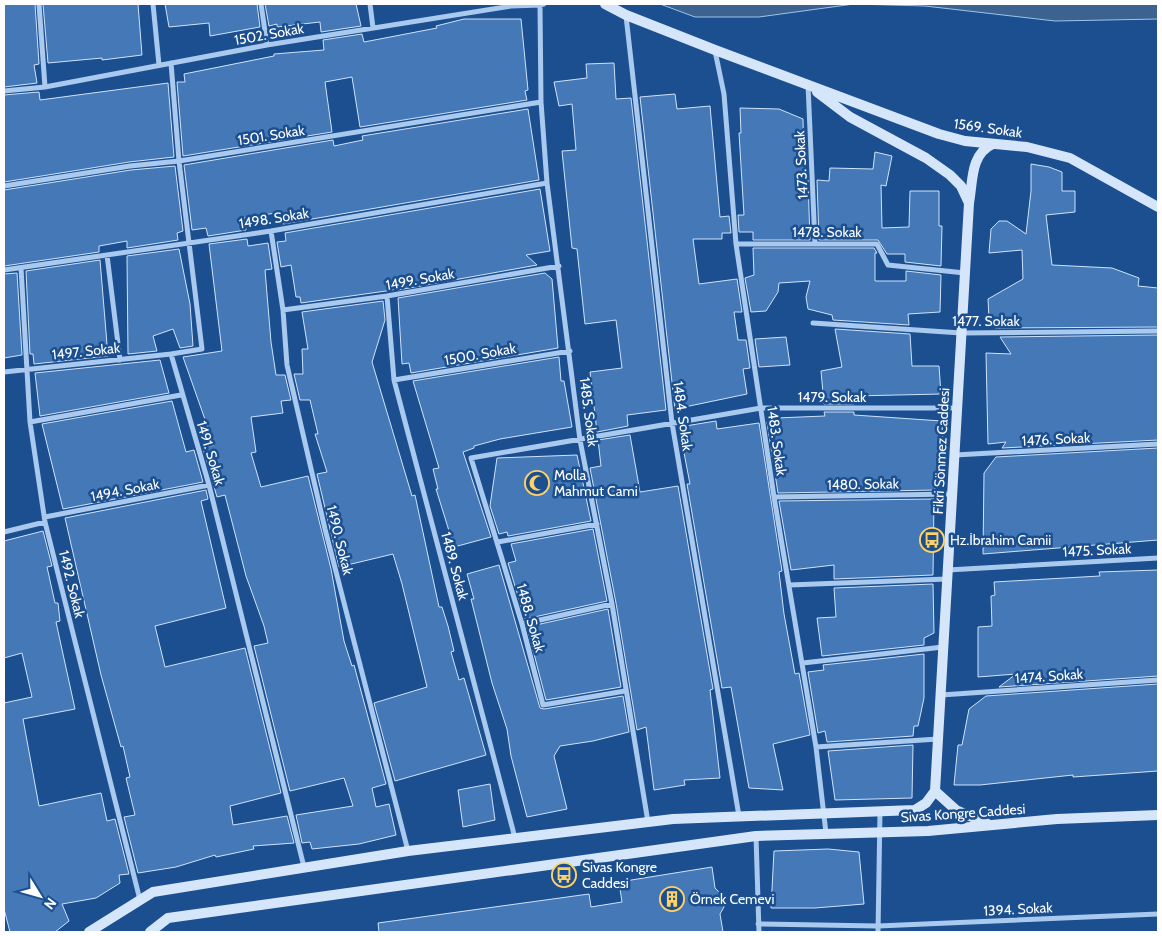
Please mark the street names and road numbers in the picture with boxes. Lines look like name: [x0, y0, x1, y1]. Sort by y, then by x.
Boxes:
street label: 1502. Sokak: [233, 19, 306, 49]
street label: 1569. Sokak: [953, 114, 1024, 142]
street label: 1501. Sokak: [236, 121, 307, 149]
street label: 1473. Sokak: [790, 130, 812, 200]
street label: 1498. Sokak: [238, 204, 311, 232]
street label: 1478. Sokak: [792, 223, 862, 241]
street label: 1499. Sokak: [384, 264, 456, 294]
street label: 1477. Sokak: [952, 312, 1020, 330]
street label: 1497. Sokak: [51, 338, 122, 364]
street label: 1500. Sokak: [443, 339, 518, 369]
street label: 1485. Sokak: [576, 376, 602, 448]
street label: 1484. Sokak: [669, 380, 697, 453]
street label: Fikri Sönmez Caddesi: [929, 387, 953, 515]
street label: 1479. Sokak: [798, 388, 867, 406]
street label: 1483. Sokak: [763, 405, 791, 478]
street label: 1491. Sokak: [193, 419, 230, 488]
street label: 1476. Sokak: [1021, 428, 1091, 450]
street label: 1494. Sokak: [89, 474, 162, 505]
street label: 1480. Sokak: [827, 474, 900, 494]
street label: 1490. Sokak: [323, 503, 358, 577]
street label: 1489. Sokak: [437, 530, 473, 603]
street label: 1475. Sokak: [1062, 539, 1132, 561]
street label: 1492. Sokak: [55, 548, 89, 620]
street label: 1488. Sokak: [513, 582, 550, 655]
street label: 1474. Sokak: [1014, 665, 1084, 687]
street label: Sivas Kongre Caddesi: [900, 800, 1026, 826]
street label: 1394. Sokak: [983, 898, 1054, 920]

